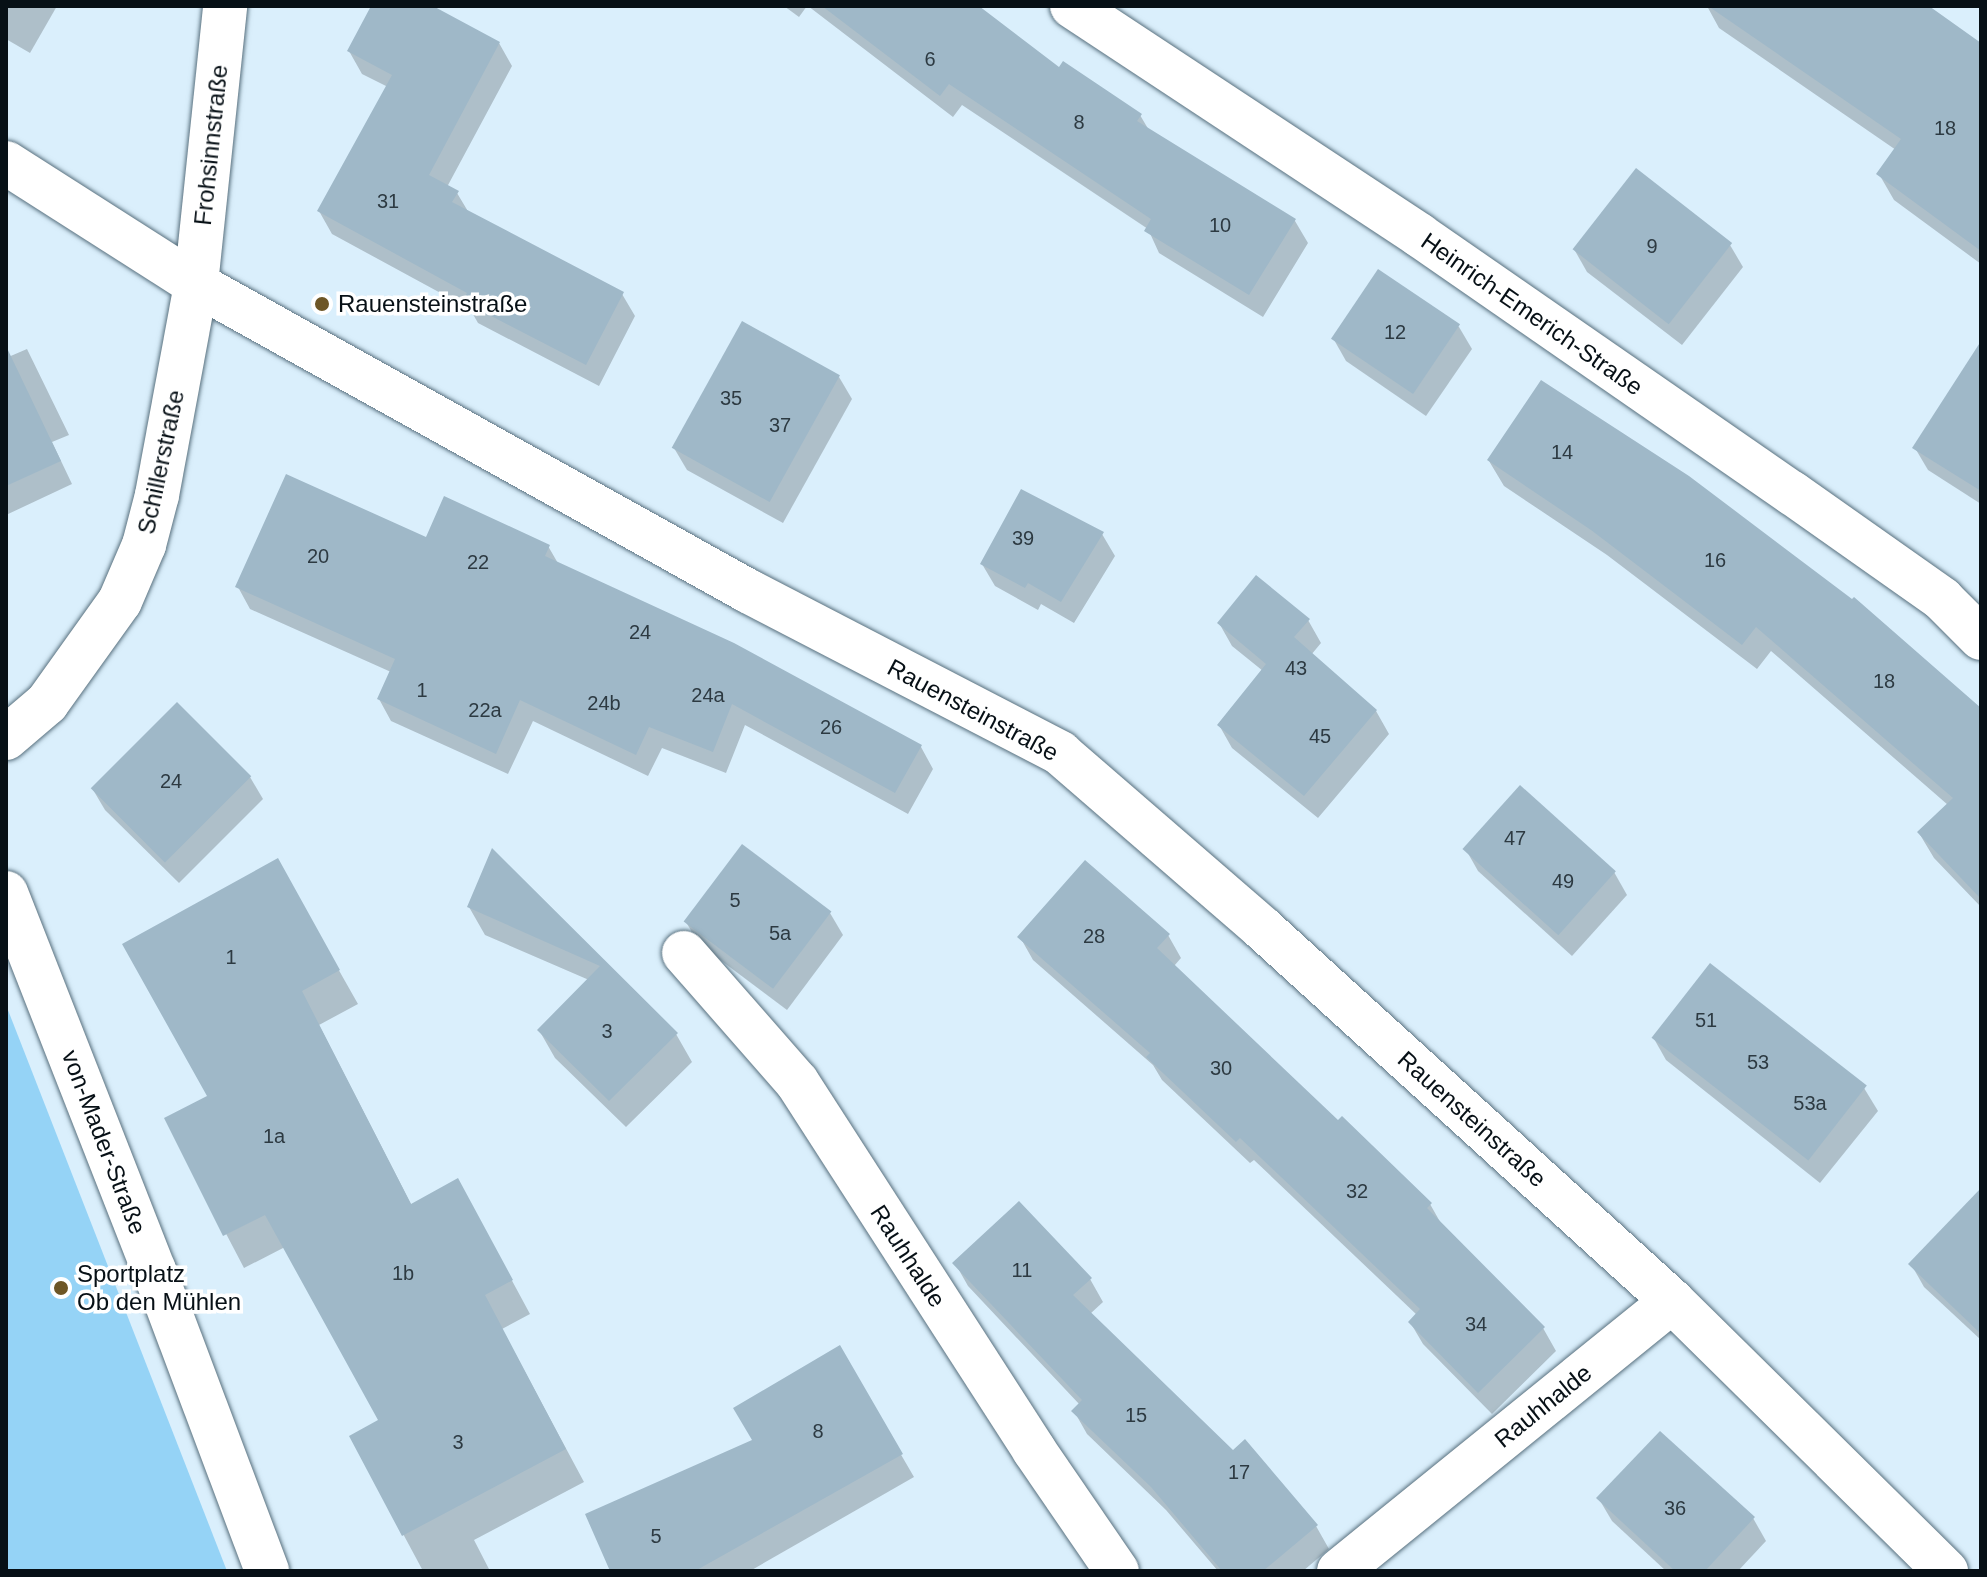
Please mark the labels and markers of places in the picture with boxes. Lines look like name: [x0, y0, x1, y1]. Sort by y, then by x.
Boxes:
place label: Rauensteinstraße: [338, 290, 527, 318]
marker: Rauensteinstraße: [313, 295, 331, 313]
place label: Sportplatz Ob den Mühlen: [77, 1260, 241, 1316]
marker: Sportplatz Ob den Mühlen: [52, 1279, 70, 1297]

